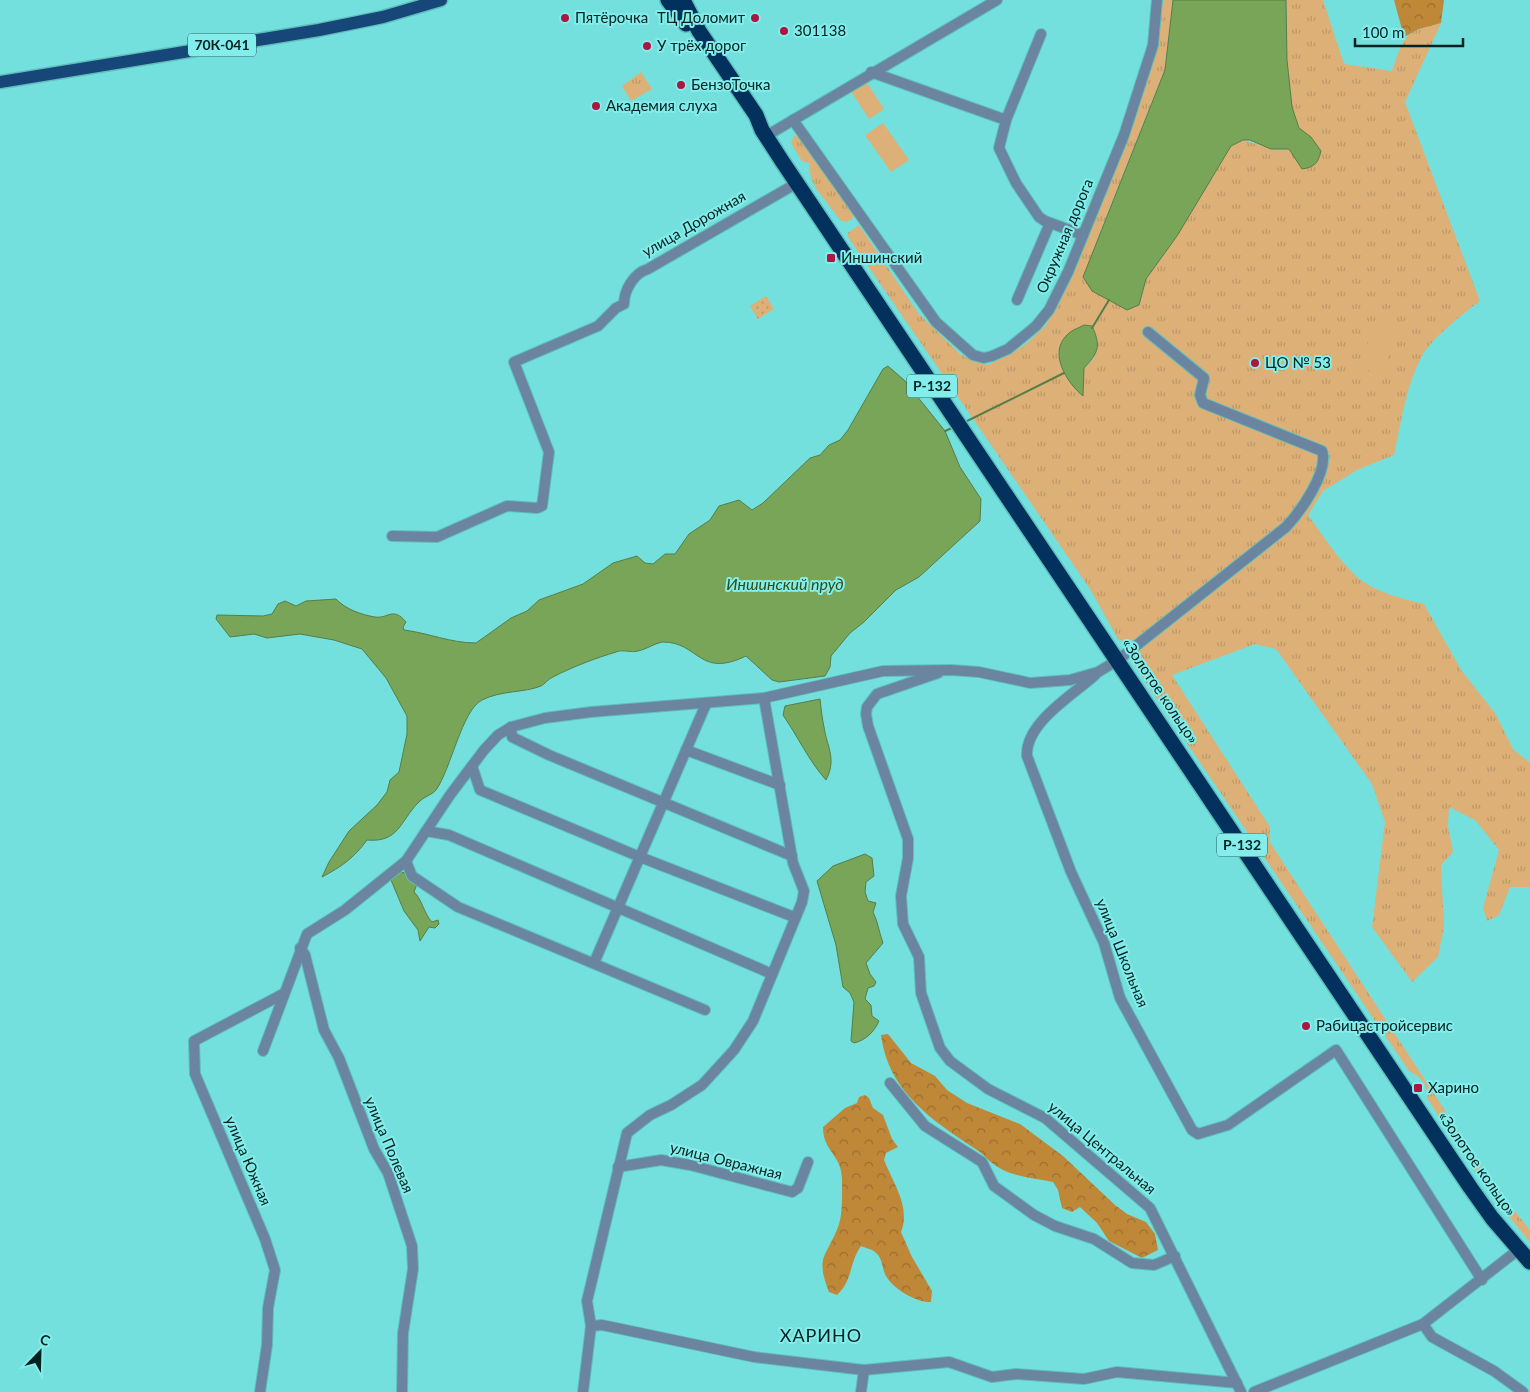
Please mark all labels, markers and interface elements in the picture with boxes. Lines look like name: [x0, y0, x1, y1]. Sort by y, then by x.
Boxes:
place label: Пятёрочка: [575, 8, 648, 26]
place label: ТЦ Доломит: [657, 8, 745, 26]
marker: Пятёрочка: [559, 12, 571, 24]
marker: ТЦ Доломит: [749, 12, 761, 24]
scale bar: [1355, 15, 1462, 47]
place label: 301138: [794, 21, 846, 39]
text: 100 m: [1362, 23, 1404, 41]
marker: 301138: [778, 25, 790, 37]
road number: 70К-041: [188, 34, 256, 56]
place label: У трёх дорог: [657, 36, 746, 54]
marker: У трёх дорог: [641, 40, 653, 52]
place label: БензоТочка: [691, 75, 770, 93]
marker: БензоТочка: [675, 79, 687, 91]
place label: Академия слуха: [606, 96, 717, 114]
marker: Академия слуха: [590, 100, 602, 112]
street label: Окружная дорога: [1032, 176, 1096, 296]
street label: улица Дорожная: [639, 186, 748, 260]
place label: Иншинский: [841, 248, 922, 266]
marker: Иншинский: [825, 252, 837, 264]
place label: ЦО № 53: [1265, 353, 1331, 371]
marker: ЦО № 53: [1249, 357, 1261, 369]
road number: Р-132: [907, 374, 957, 398]
water label: Иншинский пруд: [726, 574, 844, 593]
street label: «Золотое кольцо»: [1119, 634, 1203, 747]
road number: Р-132: [1217, 834, 1267, 856]
street label: улица Школьная: [1093, 896, 1153, 1010]
place label: Рабицастройсервис: [1316, 1016, 1453, 1034]
marker: Рабицастройсервис: [1300, 1020, 1312, 1032]
place label: Харино: [1428, 1078, 1479, 1096]
marker: Харино: [1412, 1082, 1424, 1094]
street label: улица Полевая: [362, 1094, 418, 1195]
street label: улица Центральная: [1045, 1097, 1160, 1198]
street label: «Золотое кольцо»: [1435, 1108, 1521, 1219]
street label: улица Южная: [222, 1113, 276, 1208]
street label: улица Овражная: [668, 1137, 784, 1183]
district label: ХАРИНО: [780, 1324, 862, 1346]
north arrow: [15, 1327, 65, 1377]
text: С: [38, 1330, 54, 1349]

